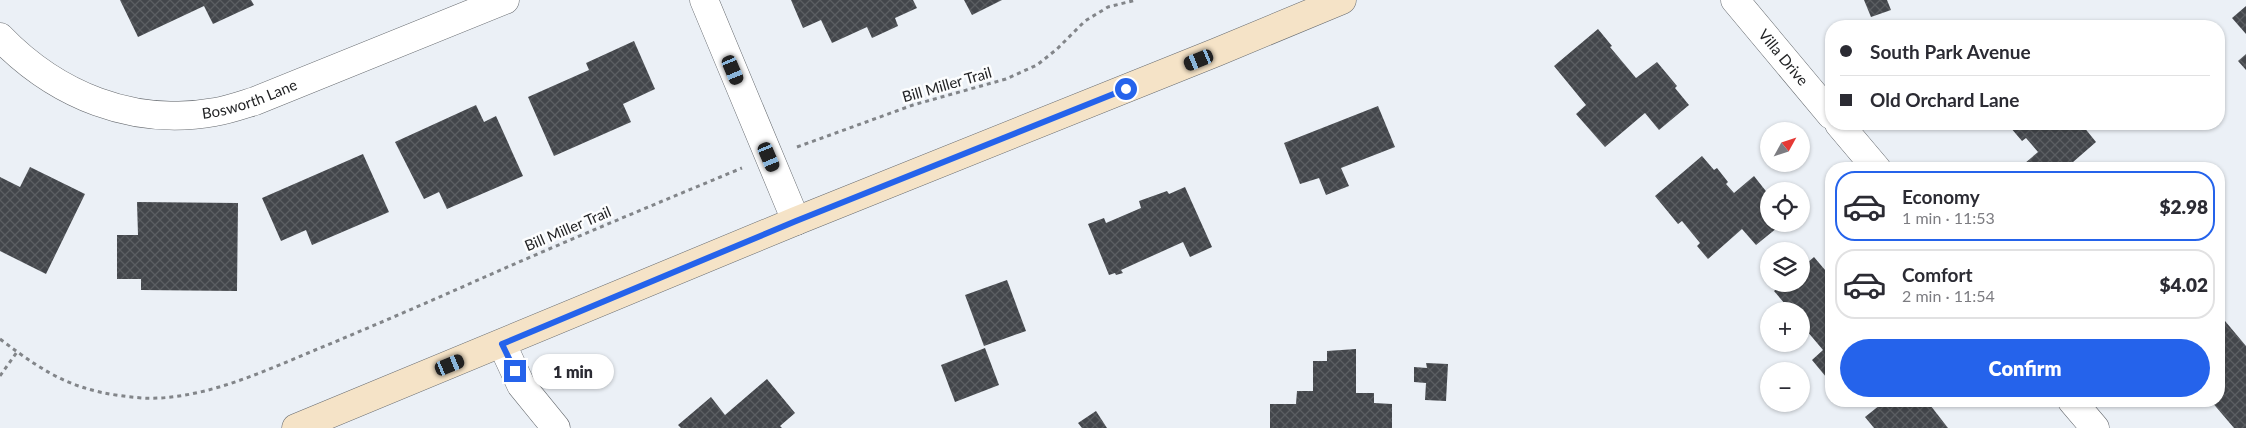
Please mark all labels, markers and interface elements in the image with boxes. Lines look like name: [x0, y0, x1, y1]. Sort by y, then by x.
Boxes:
street label: Villa Drive: [1755, 25, 1813, 89]
text: South Park Avenue: [1870, 40, 2031, 63]
car: [1182, 47, 1215, 73]
car: [720, 53, 745, 87]
street label: Bill Miller Trail: [900, 63, 993, 105]
street label: Bosworth Lane: [201, 75, 300, 122]
route start: [1115, 78, 1137, 100]
text: Old Orchard Lane: [1870, 88, 2019, 111]
north arrow: [1760, 122, 1810, 172]
map controls: [1760, 122, 1810, 412]
car: [756, 140, 781, 174]
button: locate: [1760, 182, 1810, 232]
icon: car: [1842, 184, 1887, 229]
text: Economy: [1902, 185, 1980, 208]
text: $2.98: [2159, 195, 2208, 218]
street label: Bill Miller Trail: [522, 202, 614, 254]
text: 1 min · 11:53: [1902, 208, 1995, 227]
button: layers: [1760, 242, 1810, 292]
icon: car: [1842, 262, 1887, 307]
text: Comfort: [1902, 263, 1973, 286]
text: $4.02: [2159, 273, 2208, 296]
text: 2 min · 11:54: [1902, 286, 1995, 305]
button: +: [1760, 302, 1810, 352]
button: Confirm: [1840, 339, 2210, 397]
car: [433, 352, 466, 378]
callout: 1 min: [532, 354, 615, 388]
route end: [504, 360, 526, 382]
text: 1 min: [553, 362, 593, 381]
button: −: [1760, 362, 1810, 412]

